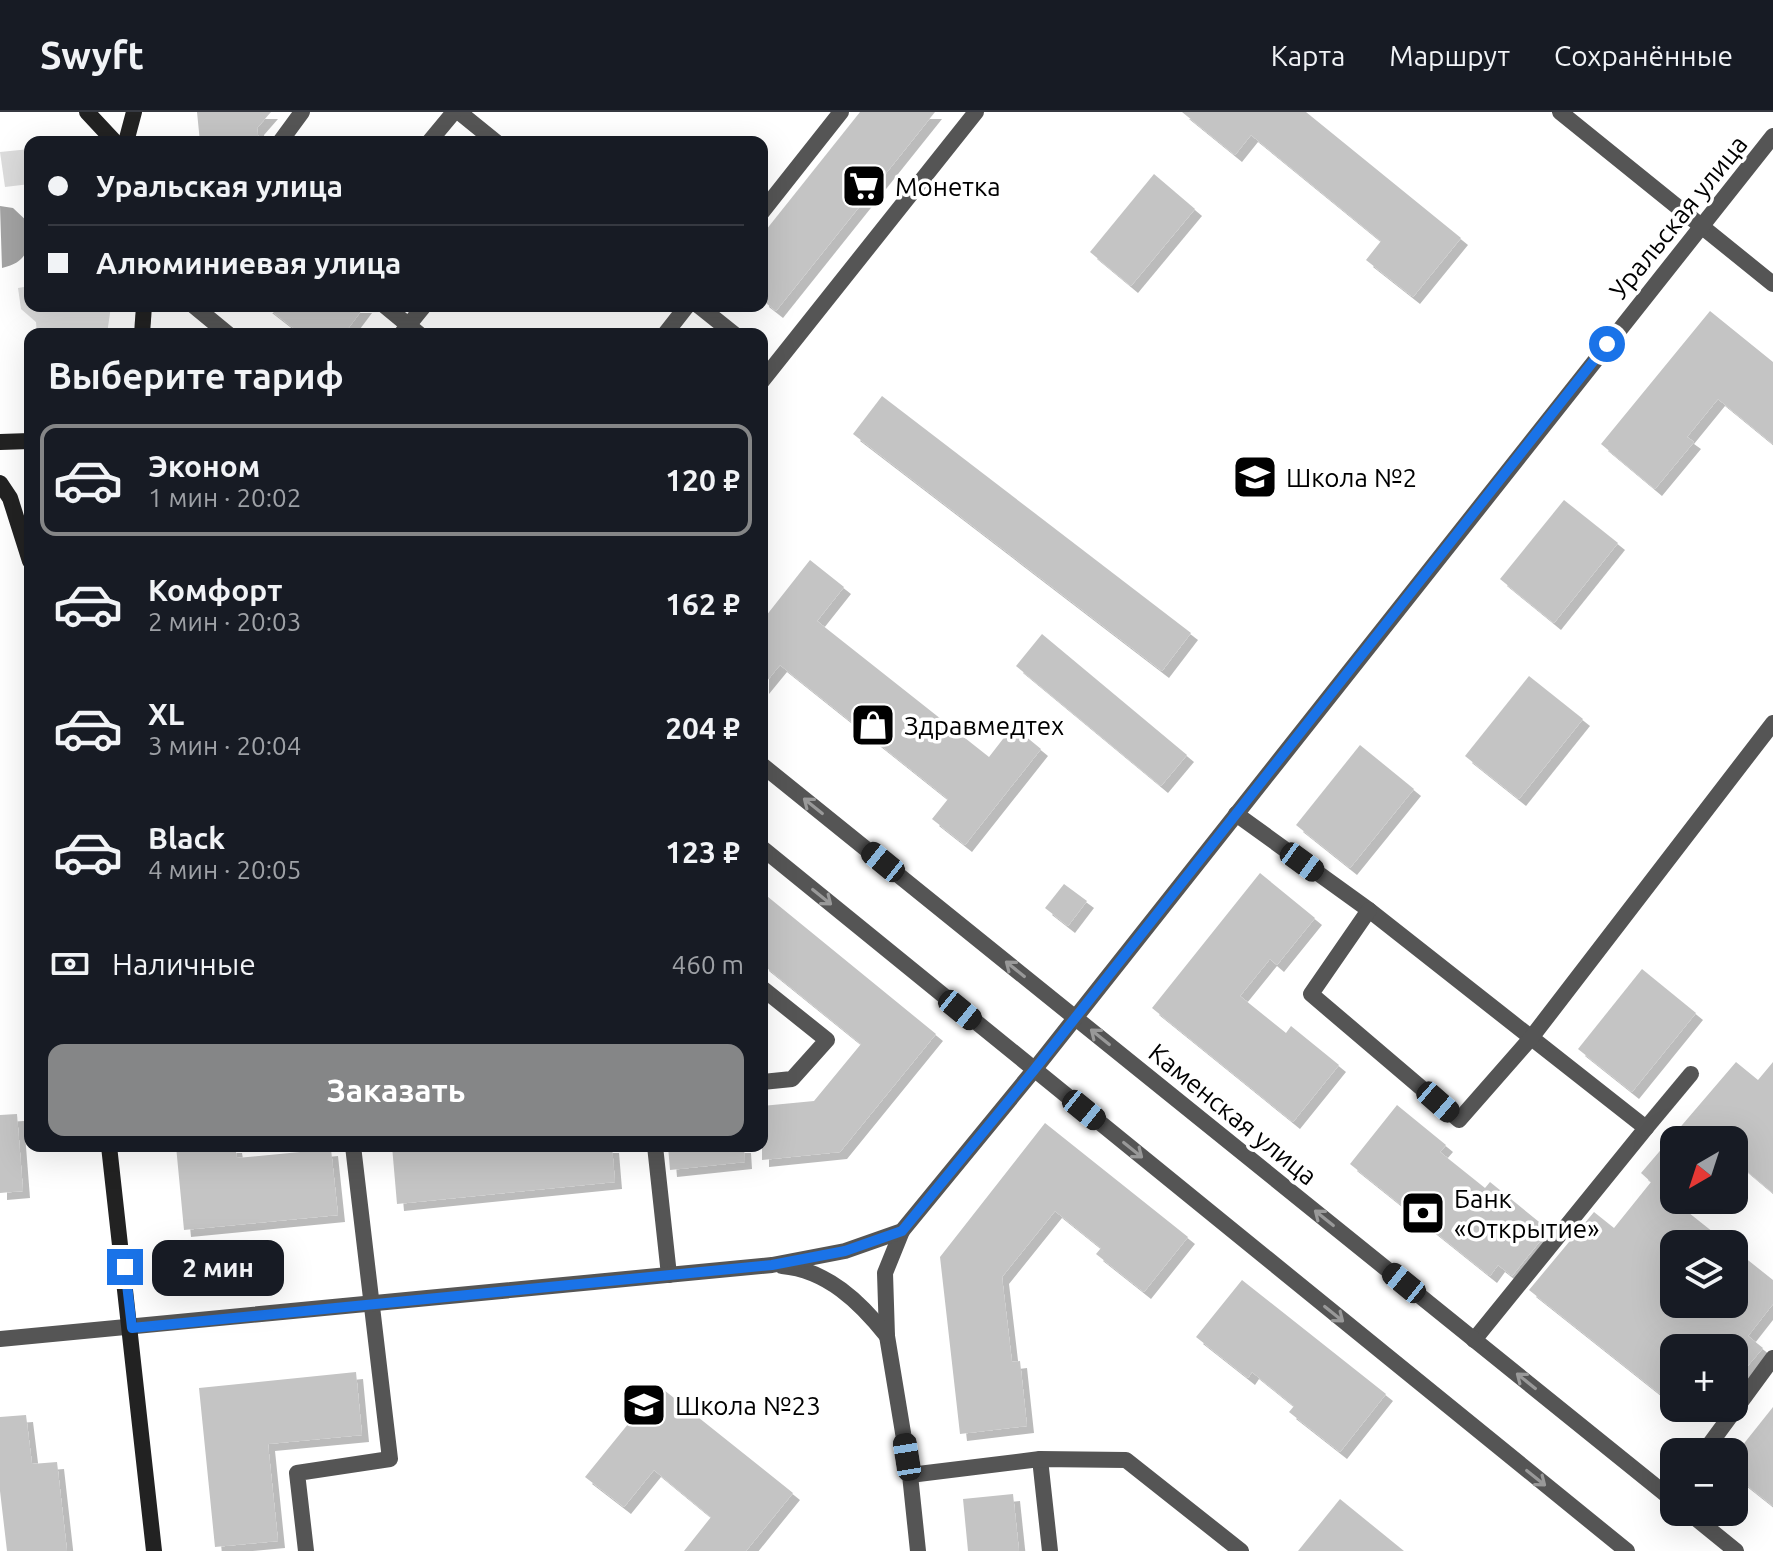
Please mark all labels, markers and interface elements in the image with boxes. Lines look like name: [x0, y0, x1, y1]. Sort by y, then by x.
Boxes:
text: Swyft: [40, 34, 144, 76]
text: Карта: [1271, 40, 1345, 71]
text: Маршрут: [1389, 40, 1510, 71]
text: Сохранённые: [1554, 40, 1733, 71]
street label: Уральская улица: [1603, 130, 1753, 304]
supermarket icon: Монетка: [840, 162, 888, 210]
text: Уральская улица: [96, 169, 343, 203]
place label: Монетка: [895, 172, 1001, 201]
text: Алюминиевая улица: [96, 246, 401, 280]
route start: [1589, 326, 1625, 362]
text: Выберите тариф: [48, 355, 344, 396]
icon: car: [52, 444, 124, 516]
text: Эконом: [148, 449, 260, 483]
school or university icon: Школа №2: [1231, 453, 1279, 501]
text: 120 ₽: [665, 463, 740, 497]
place label: Школа №2: [1286, 463, 1417, 492]
text: 1 мин · 20:02: [148, 483, 301, 512]
icon: car: [52, 568, 124, 640]
text: Комфорт: [148, 573, 282, 607]
text: 162 ₽: [665, 587, 740, 621]
text: 2 мин · 20:03: [148, 607, 301, 636]
icon: car: [52, 692, 124, 764]
text: XL: [148, 697, 184, 731]
shop icon: Здравмедтех: [849, 701, 897, 749]
text: 204 ₽: [665, 711, 740, 745]
place label: Здравмедтех: [904, 711, 1064, 740]
text: 3 мин · 20:04: [148, 731, 301, 760]
one-way arrow: [803, 797, 824, 815]
icon: car: [52, 816, 124, 888]
text: Black: [148, 821, 225, 855]
text: 123 ₽: [665, 835, 740, 869]
car: [857, 838, 909, 886]
car: [1276, 838, 1328, 886]
text: 4 мин · 20:05: [148, 855, 301, 884]
one-way arrow: [812, 888, 833, 906]
icon: cash: [48, 942, 92, 986]
text: Наличные: [112, 947, 256, 981]
text: 460 m: [672, 950, 744, 979]
one-way arrow: [1005, 960, 1026, 977]
car: [934, 986, 986, 1034]
one-way arrow: [1090, 1028, 1111, 1046]
street label: Каменская улица: [1143, 1037, 1323, 1191]
button: Заказать: [48, 1044, 744, 1136]
car: [1412, 1077, 1464, 1127]
car: [1058, 1086, 1110, 1134]
north arrow: [1660, 1126, 1748, 1214]
map controls: [1660, 1126, 1748, 1526]
one-way arrow: [1122, 1141, 1142, 1159]
place label: Банк «Открытие»: [1454, 1184, 1599, 1243]
bank icon: Банк «Открытие»: [1399, 1189, 1447, 1237]
one-way arrow: [1314, 1209, 1335, 1227]
button: layers: [1660, 1230, 1748, 1318]
callout: 2 мин: [153, 1239, 285, 1295]
route end: [107, 1249, 143, 1285]
text: 2 мин: [182, 1253, 254, 1282]
car: [1378, 1259, 1430, 1307]
one-way arrow: [1324, 1305, 1344, 1323]
button: +: [1660, 1334, 1748, 1422]
one-way arrow: [1516, 1372, 1537, 1390]
school or university icon: Школа №23: [620, 1381, 668, 1429]
place label: Школа №23: [675, 1391, 821, 1420]
car: [891, 1431, 923, 1483]
button: −: [1660, 1438, 1748, 1526]
one-way arrow: [1525, 1469, 1546, 1487]

